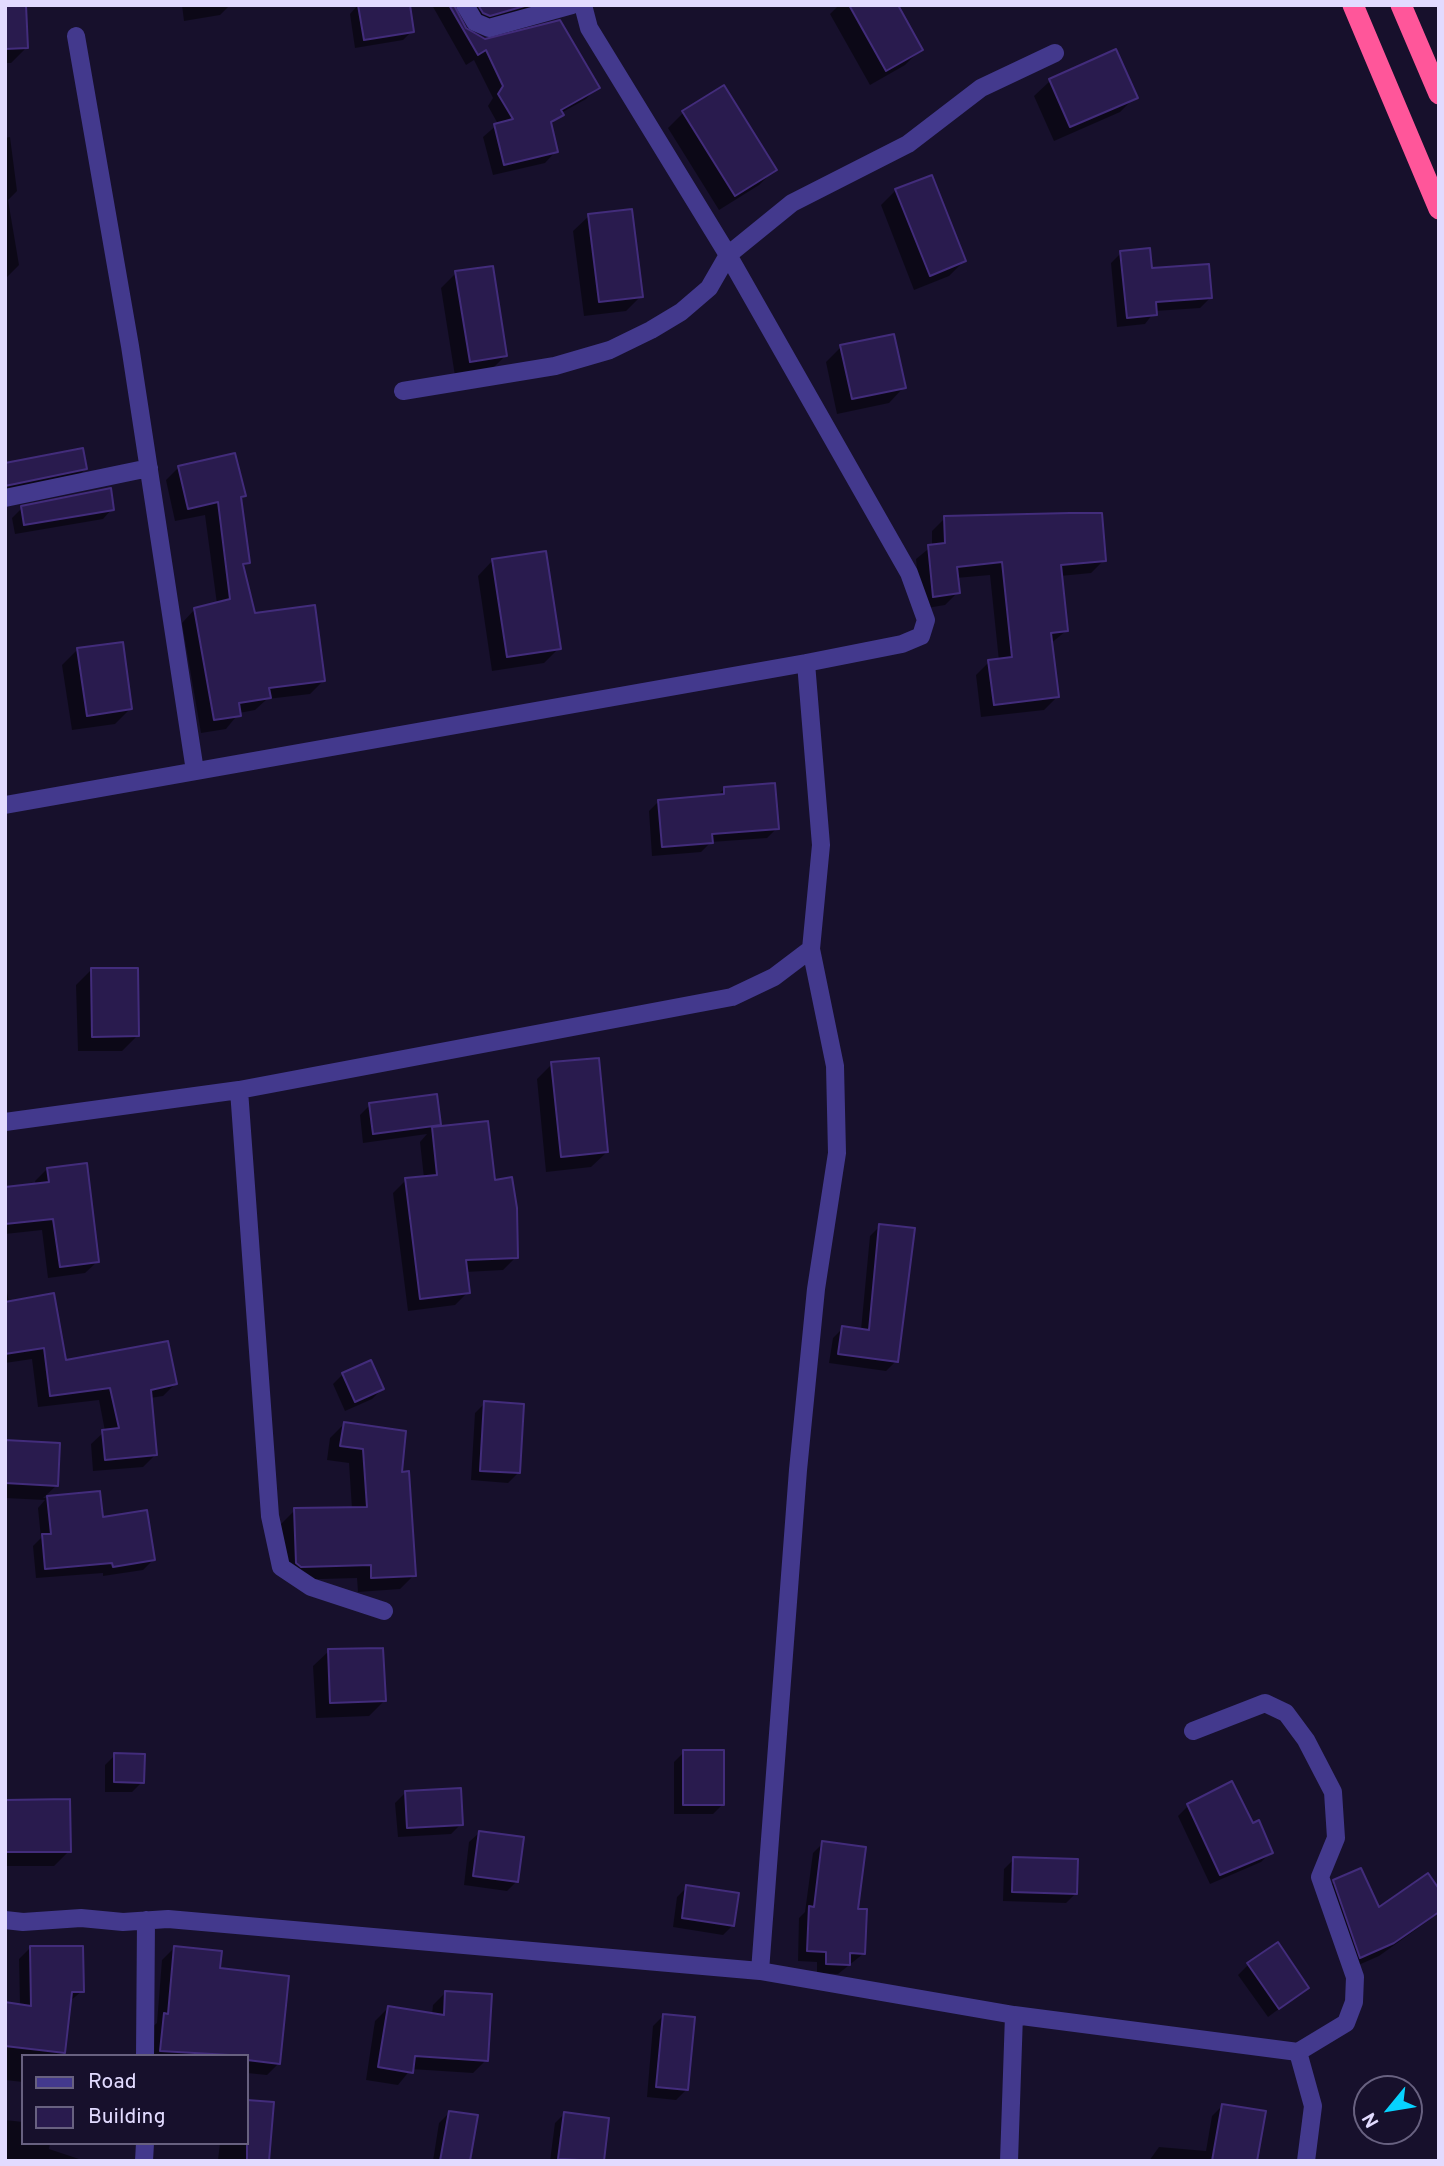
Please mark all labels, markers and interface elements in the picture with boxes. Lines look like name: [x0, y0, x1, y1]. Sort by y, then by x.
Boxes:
legend: [21, 2054, 248, 2145]
text: Road: [88, 2069, 137, 2096]
north arrow: [1353, 2075, 1423, 2145]
text: Building: [88, 2104, 166, 2131]
text: N: [1358, 2108, 1385, 2131]

